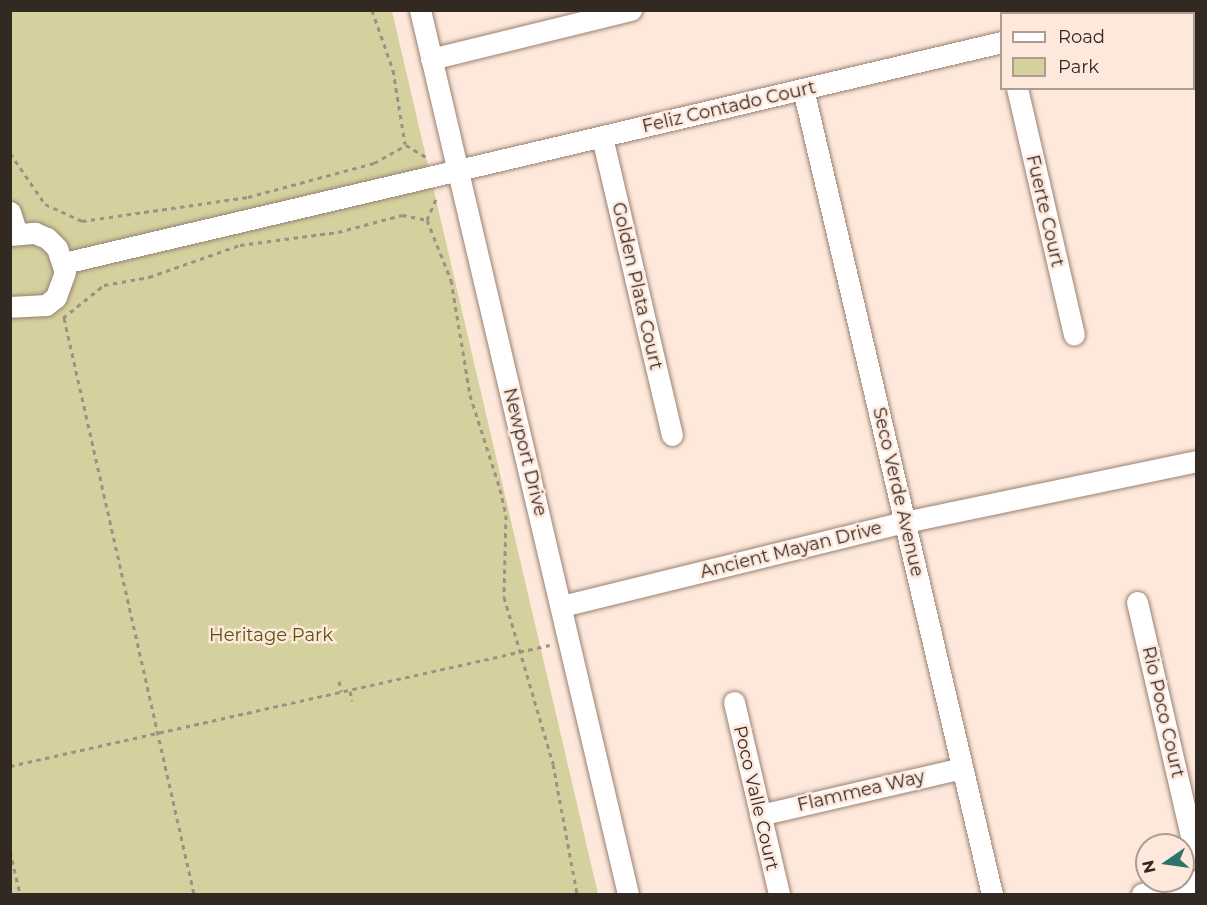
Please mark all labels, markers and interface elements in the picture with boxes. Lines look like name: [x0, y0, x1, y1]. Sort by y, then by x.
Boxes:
legend: [1000, 12, 1195, 90]
text: Road: [1058, 26, 1105, 48]
text: Park: [1058, 56, 1099, 78]
street label: Feliz Contado Court: [640, 76, 818, 138]
street label: Fuerte Court: [1022, 153, 1068, 269]
street label: Golden Plata Court: [607, 200, 667, 372]
street label: Newport Drive: [499, 386, 551, 518]
street label: Seco Verde Avenue: [868, 405, 928, 579]
street label: Ancient Mayan Drive: [698, 517, 884, 583]
park label: Heritage Park: [209, 624, 333, 646]
street label: Rio Poco Court: [1137, 644, 1189, 780]
street label: Poco Valle Court: [729, 723, 783, 873]
street label: Flammea Way: [795, 766, 927, 816]
north arrow: [1135, 833, 1195, 893]
text: N: [1138, 858, 1160, 875]

